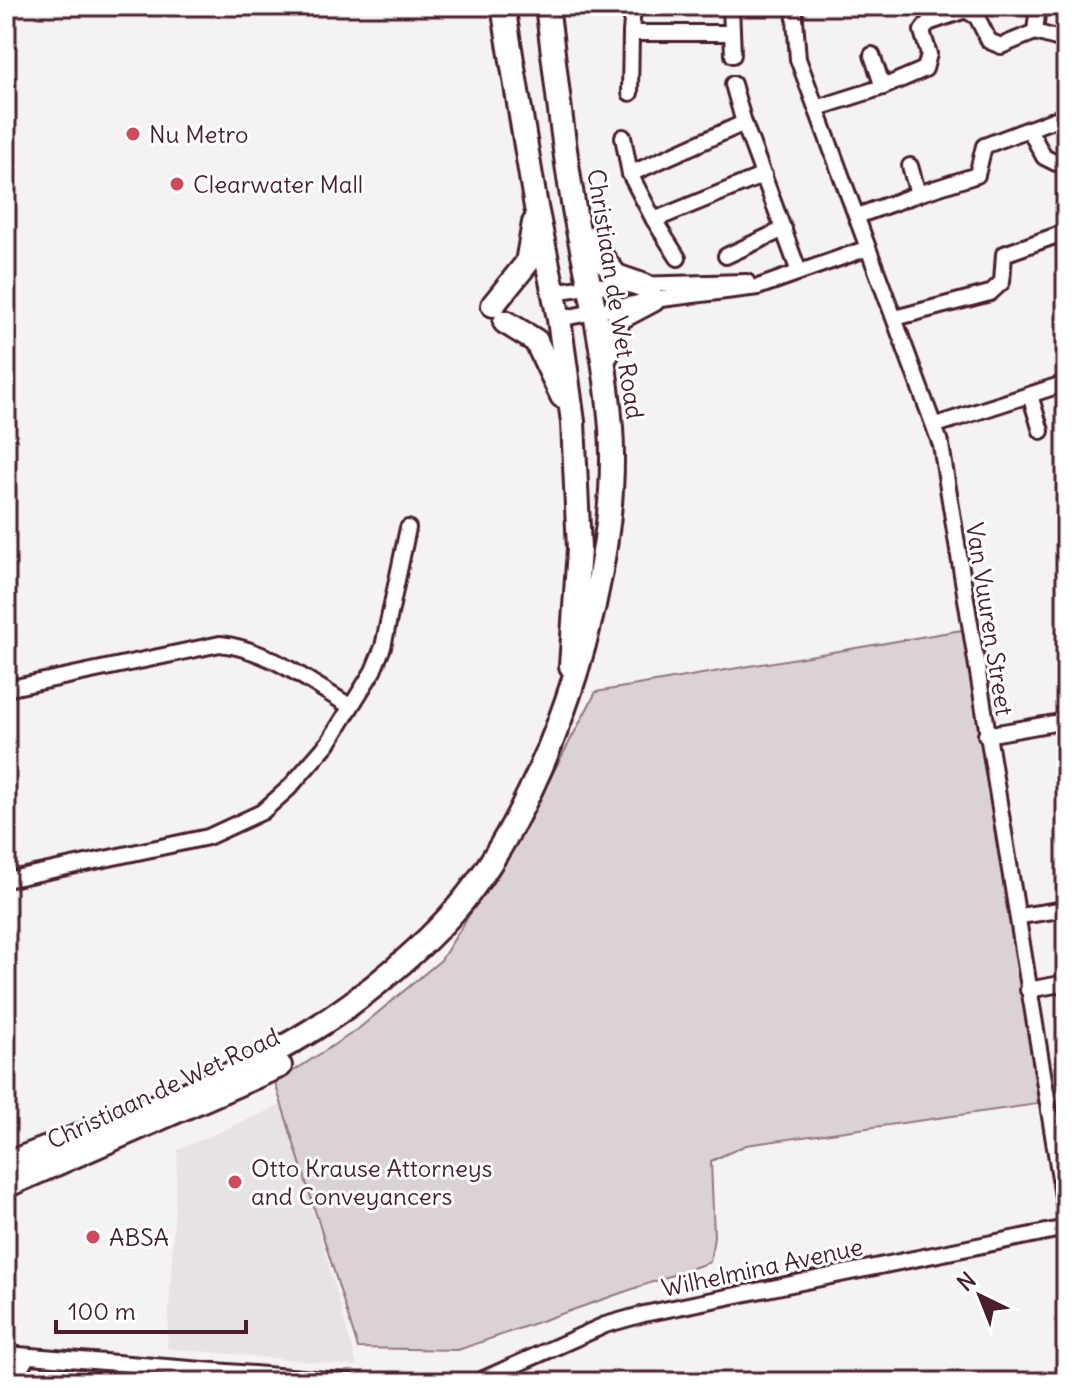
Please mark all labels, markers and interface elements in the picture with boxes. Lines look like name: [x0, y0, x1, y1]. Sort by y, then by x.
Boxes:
place label: Nu Metro: [149, 119, 249, 149]
marker: Nu Metro: [124, 125, 142, 143]
street label: Christiaan de Wet Road: [581, 167, 651, 421]
place label: Clearwater Mall: [193, 169, 363, 199]
marker: Clearwater Mall: [168, 175, 186, 193]
street label: Van Vuuren Street: [960, 520, 1020, 718]
street label: Christiaan de Wet Road: [42, 1021, 284, 1155]
place label: Otto Krause Attorneys and Conveyancers: [251, 1153, 493, 1211]
marker: Otto Krause Attorneys and Conveyancers: [226, 1173, 244, 1191]
place label: ABSA: [109, 1222, 169, 1252]
marker: ABSA: [84, 1228, 102, 1246]
street label: Wilhelmina Avenue: [659, 1231, 865, 1303]
north arrow: [940, 1256, 1020, 1336]
text: N: [951, 1266, 981, 1297]
scale bar: [56, 1284, 246, 1334]
text: 100 m: [68, 1296, 136, 1326]

